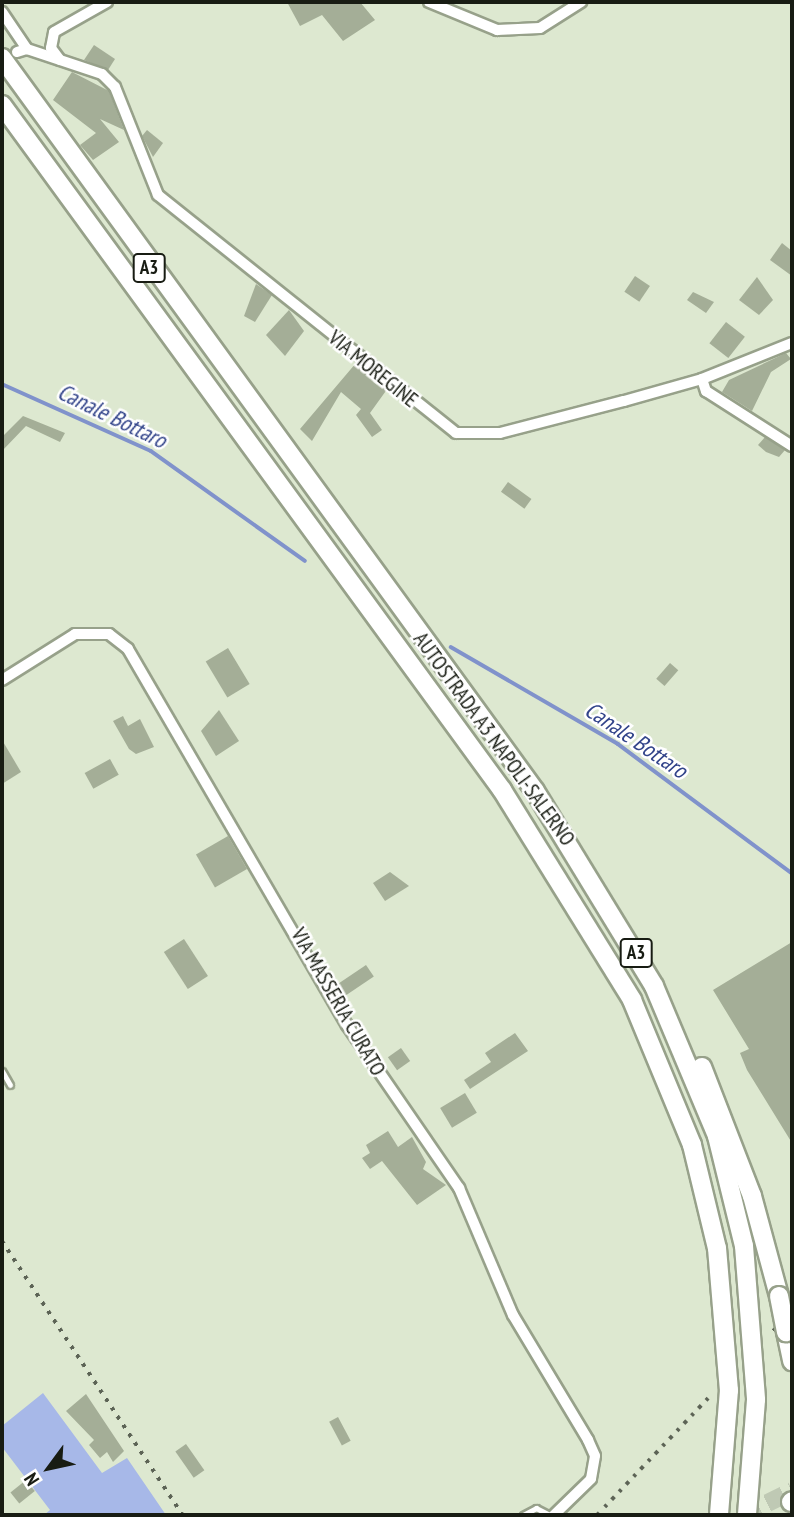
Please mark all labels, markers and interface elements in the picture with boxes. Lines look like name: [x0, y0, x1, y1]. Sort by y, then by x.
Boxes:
road number: A3: [132, 252, 166, 284]
street label: VIA MOREGINE: [323, 325, 423, 413]
water label: Canale Bottaro: [53, 378, 171, 454]
street label: AUTOSTRADA A3 NAPOLI-SALERNO: [408, 627, 580, 851]
water label: Canale Bottaro: [580, 696, 692, 784]
street label: VIA MASSERIA CURATO: [285, 923, 391, 1081]
road number: A3: [618, 937, 654, 968]
north arrow: [14, 1433, 84, 1503]
text: N: [19, 1469, 44, 1490]

